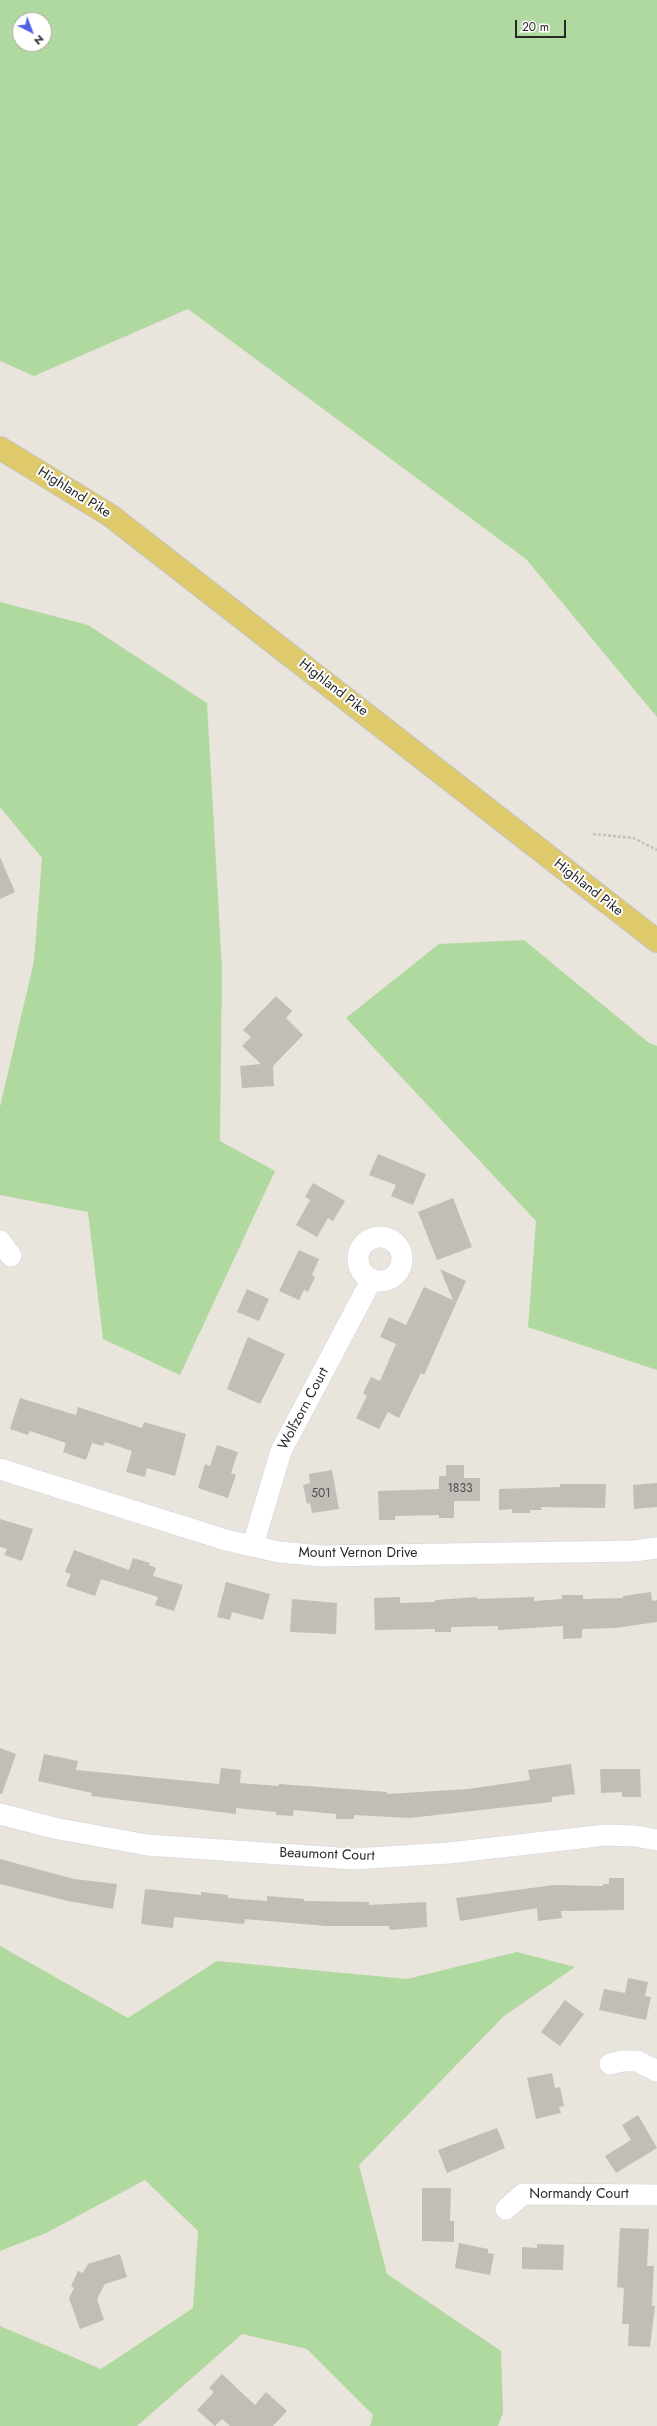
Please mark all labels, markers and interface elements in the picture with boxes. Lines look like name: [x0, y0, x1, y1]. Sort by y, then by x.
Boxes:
north arrow: [12, 12, 52, 52]
scale bar: [517, 12, 568, 38]
text: 20 m: [522, 18, 549, 36]
text: N: [31, 31, 48, 49]
street label: Highland Pike: [34, 464, 114, 522]
street label: Highland Pike: [295, 656, 371, 720]
street label: Highland Pike: [550, 856, 626, 920]
street label: Wolfzorn Court: [275, 1365, 333, 1453]
house number: 1833: [447, 1482, 473, 1496]
house number: 501: [311, 1487, 331, 1501]
street label: Mount Vernon Drive: [298, 1546, 418, 1562]
street label: Beaumont Court: [279, 1845, 375, 1865]
street label: Normandy Court: [529, 2187, 629, 2203]

